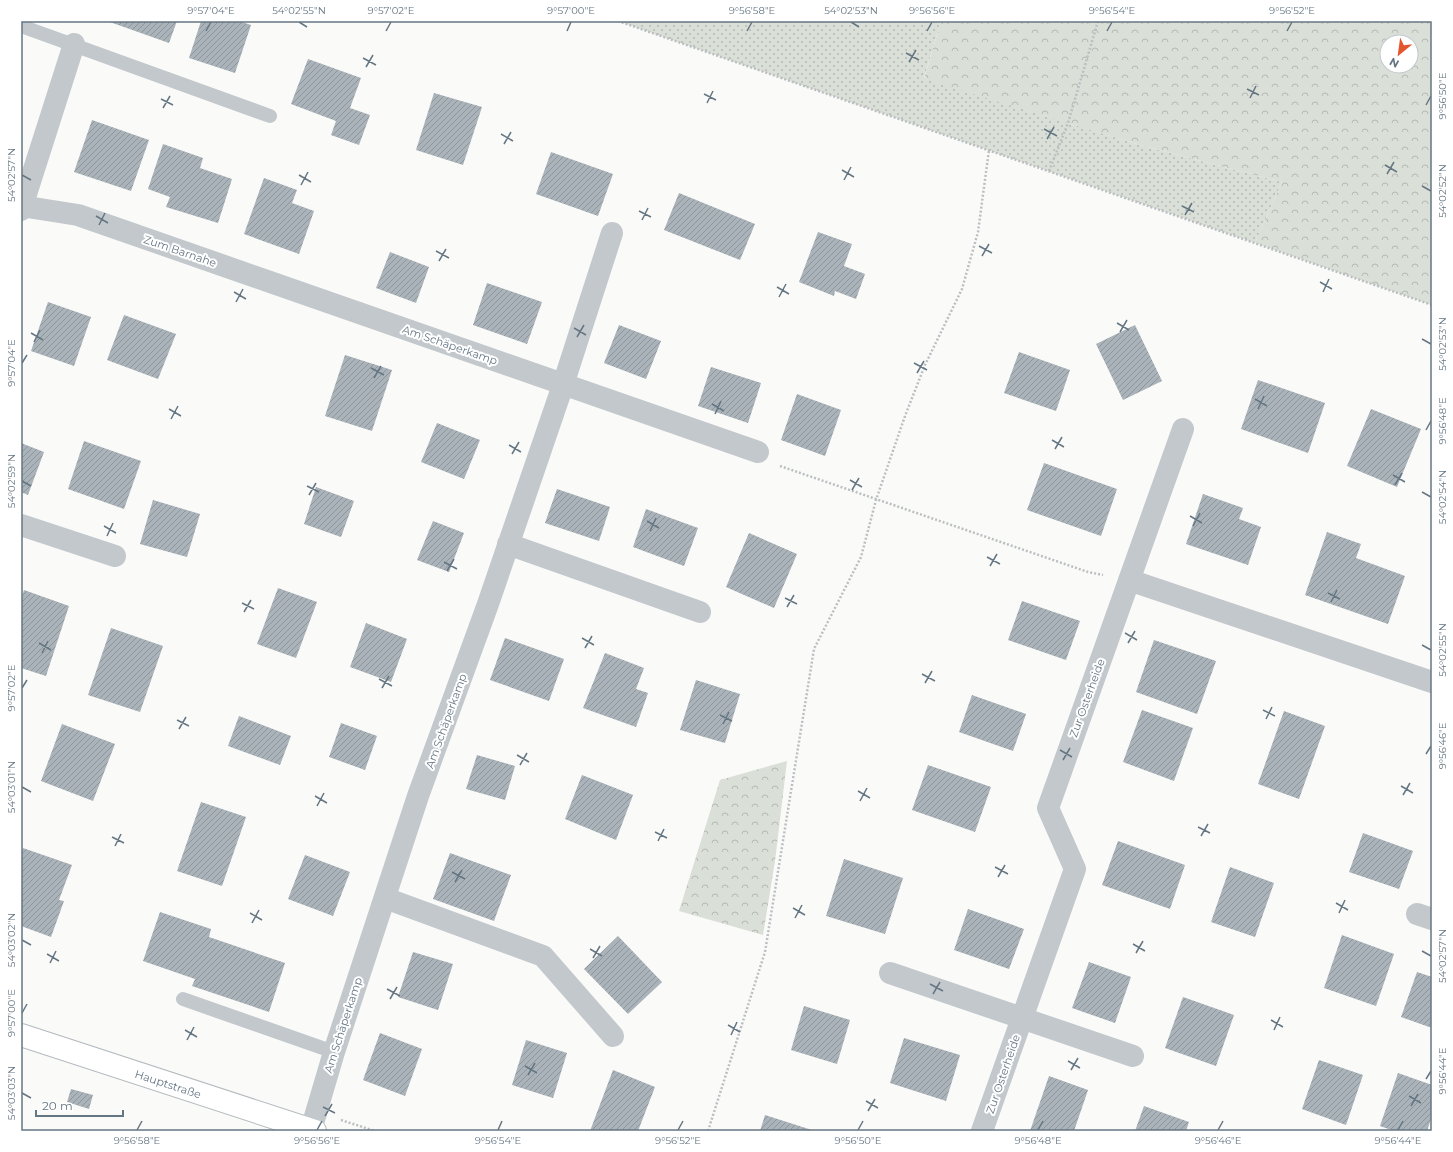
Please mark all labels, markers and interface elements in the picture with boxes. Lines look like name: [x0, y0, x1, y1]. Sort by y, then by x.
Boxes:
text: 9°57'04"E: [187, 4, 235, 17]
text: 54°02'55"N: [272, 4, 326, 17]
text: 9°57'02"E: [368, 4, 415, 17]
text: 9°57'00"E: [547, 4, 595, 17]
text: 9°56'58"E: [729, 4, 776, 17]
text: 54°02'53"N: [824, 4, 878, 17]
text: 9°56'56"E: [909, 4, 955, 17]
text: 9°56'54"E: [1089, 4, 1136, 17]
text: 9°56'52"E: [1269, 4, 1315, 17]
north arrow: [1379, 34, 1419, 74]
text: N: [1387, 54, 1401, 71]
text: 9°56'50"E: [1436, 72, 1449, 119]
text: 54°02'57"N: [5, 148, 18, 202]
text: 54°02'52"N: [1436, 164, 1449, 218]
street label: Zum Barnahe: [142, 232, 219, 270]
text: 54°02'53"N: [1436, 317, 1449, 371]
street label: Am Schäperkamp: [401, 322, 499, 368]
text: 9°57'04"E: [5, 339, 18, 387]
text: 9°56'48"E: [1436, 397, 1449, 445]
text: 54°02'59"N: [5, 454, 18, 508]
text: 54°02'54"N: [1436, 470, 1449, 524]
text: 54°02'55"N: [1436, 623, 1449, 677]
street label: Zur Osterheide: [1066, 656, 1108, 739]
text: 9°57'02"E: [5, 664, 18, 711]
street label: Am Schäperkamp: [422, 672, 470, 770]
text: 9°56'46"E: [1436, 722, 1449, 769]
text: 54°03'01"N: [5, 761, 18, 813]
text: 54°03'02"N: [5, 913, 18, 967]
text: 54°02'57"N: [1436, 929, 1449, 983]
street label: Am Schäperkamp: [321, 975, 365, 1075]
text: 9°57'00"E: [5, 989, 18, 1037]
street label: Zur Osterheide: [983, 1032, 1023, 1115]
text: 9°56'44"E: [1436, 1047, 1449, 1095]
text: 54°03'03"N: [5, 1066, 18, 1120]
street label: Hauptstraße: [133, 1067, 203, 1101]
scale bar: [36, 1092, 123, 1118]
text: 20 m: [42, 1098, 73, 1113]
text: 9°56'58"E: [114, 1134, 161, 1147]
text: 9°56'56"E: [294, 1134, 340, 1147]
text: 9°56'54"E: [475, 1134, 522, 1147]
text: 9°56'52"E: [655, 1134, 701, 1147]
text: 9°56'50"E: [835, 1134, 882, 1147]
text: 9°56'48"E: [1014, 1134, 1062, 1147]
text: 9°56'46"E: [1195, 1134, 1242, 1147]
text: 9°56'44"E: [1374, 1134, 1422, 1147]

